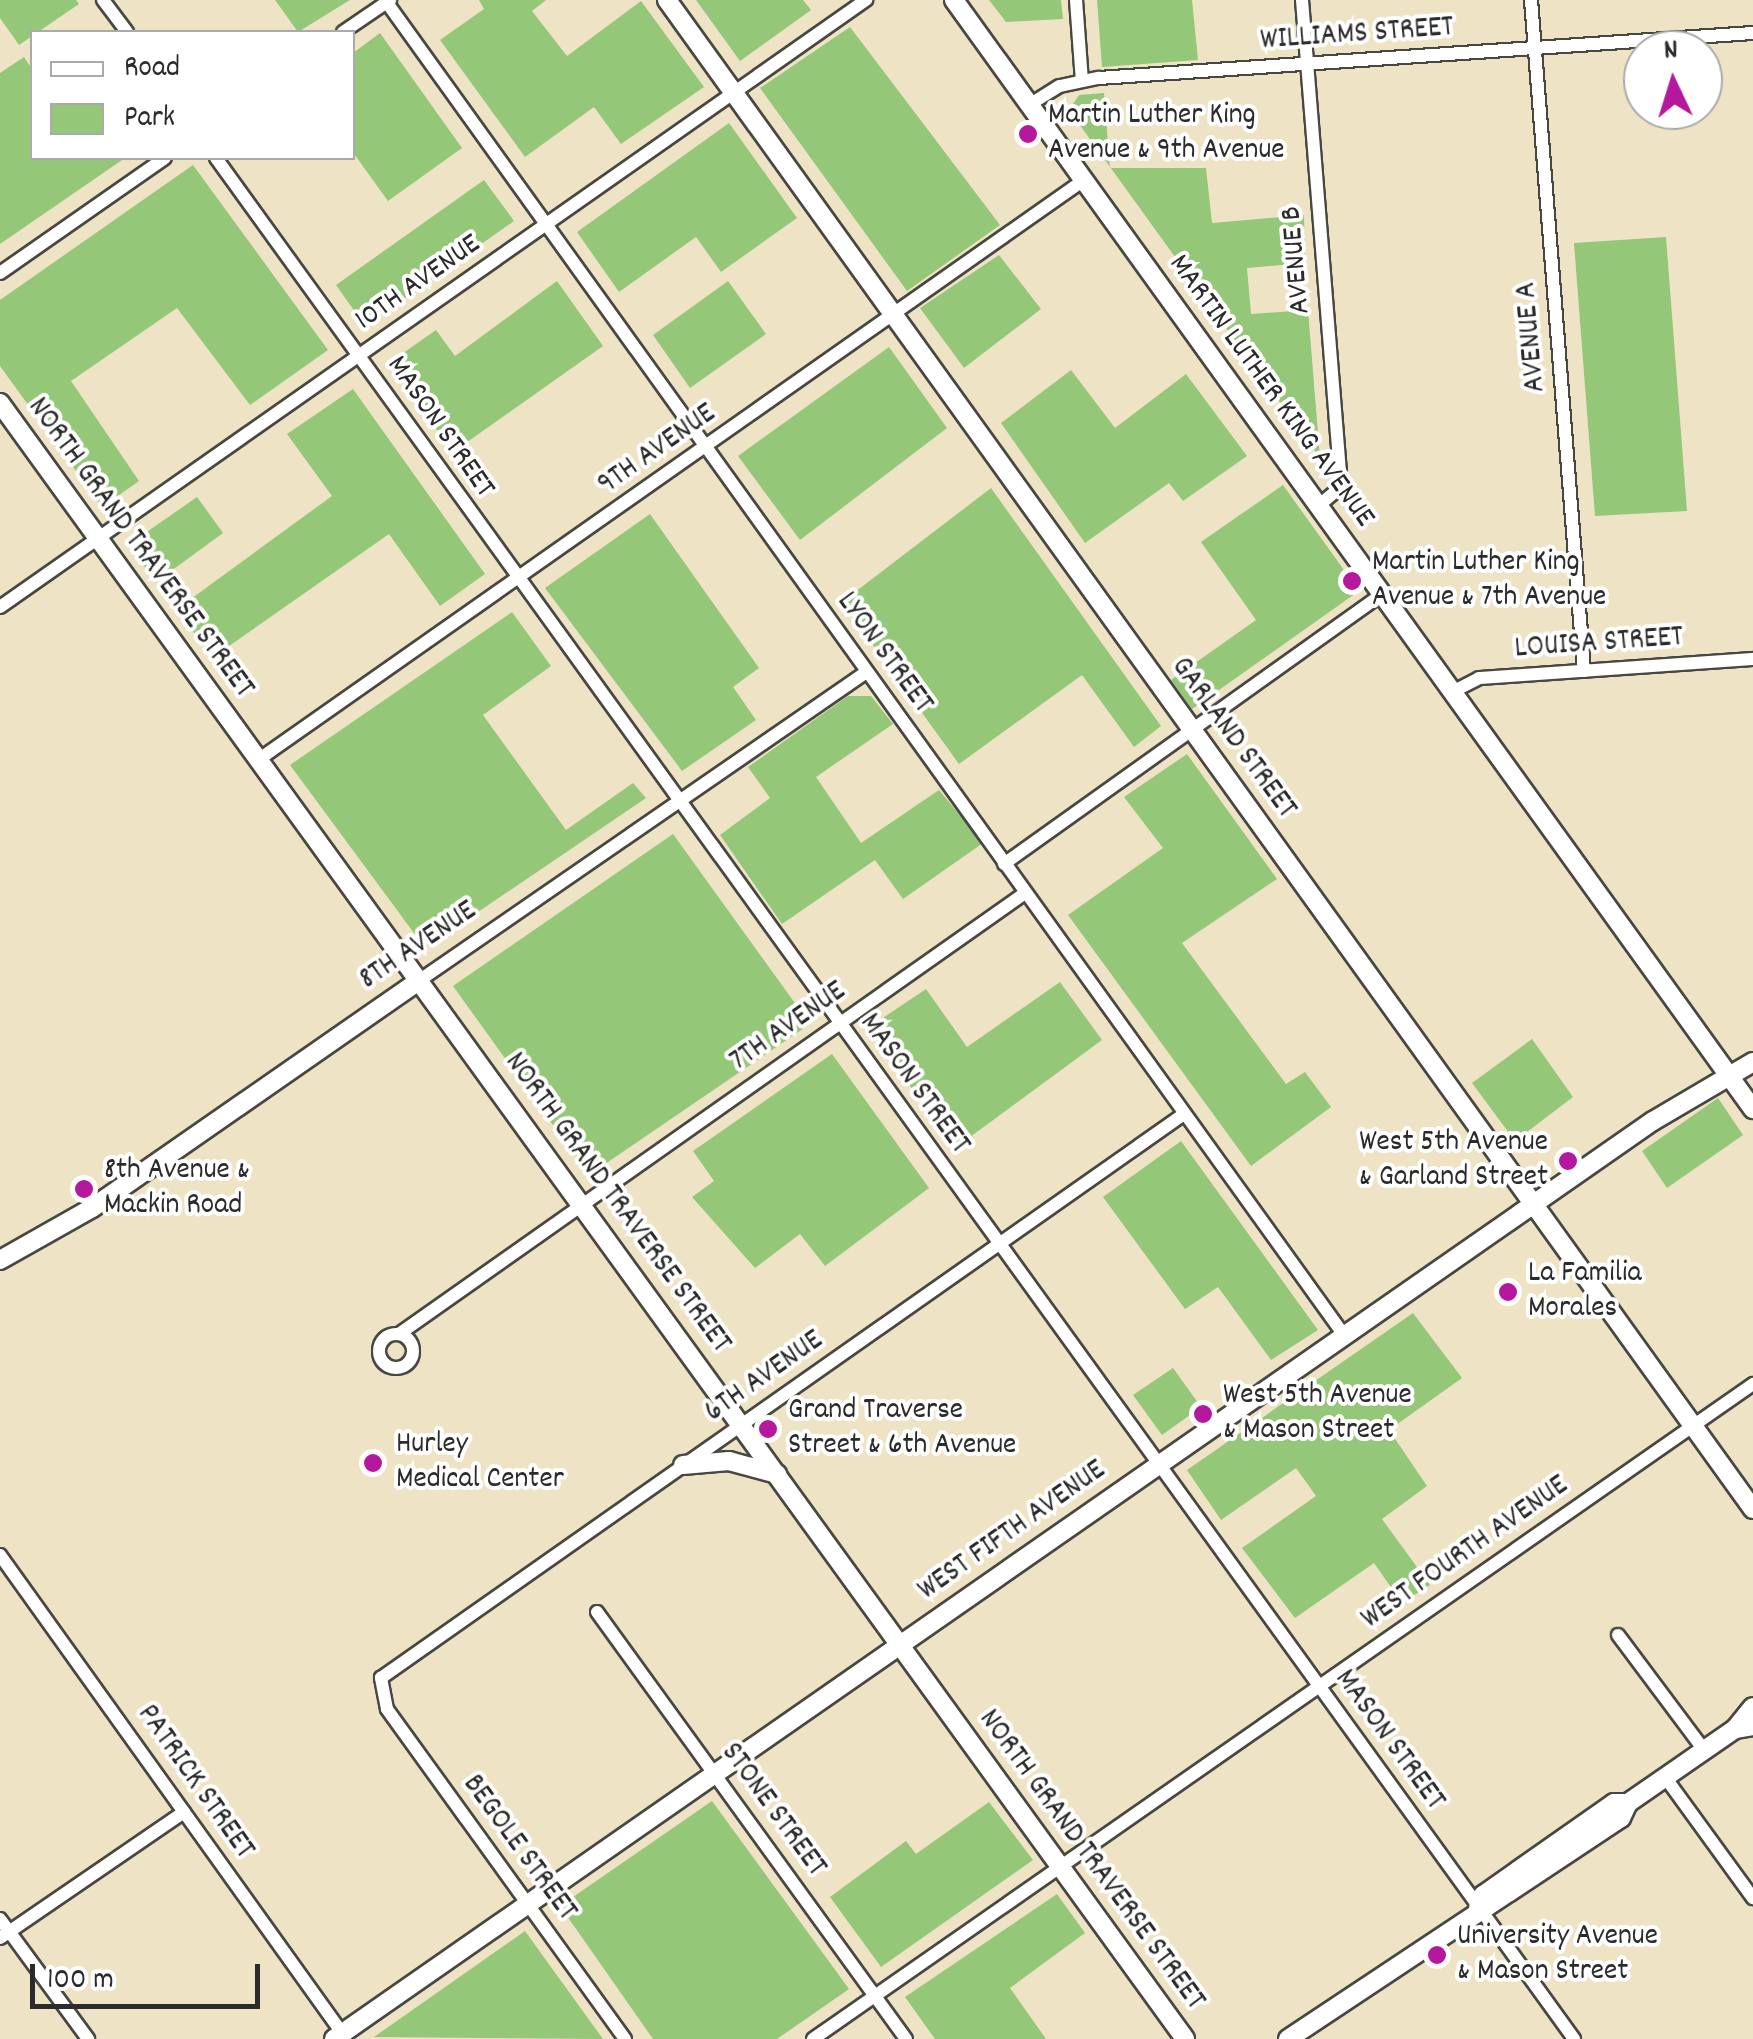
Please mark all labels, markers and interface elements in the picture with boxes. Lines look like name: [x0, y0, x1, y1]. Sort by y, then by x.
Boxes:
street label: WILLIAMS STREET: [1259, 11, 1455, 61]
legend: [30, 30, 355, 160]
north arrow: [1623, 30, 1723, 130]
text: N: [1663, 32, 1679, 73]
text: Road: [124, 48, 180, 91]
text: Park: [124, 98, 175, 141]
place label: Martin Luther King Avenue & 9th Avenue: [1048, 99, 1285, 170]
marker: Martin Luther King Avenue & 9th Avenue: [1017, 123, 1039, 145]
street label: AVENUE B: [1275, 204, 1321, 316]
street label: 10TH AVENUE: [350, 228, 488, 340]
street label: MARTIN LUTHER KING AVENUE: [1159, 249, 1381, 535]
street label: AVENUE A: [1510, 280, 1556, 394]
street label: MASON STREET: [377, 350, 501, 506]
street label: NORTH GRAND TRAVERSE STREET: [18, 392, 260, 706]
street label: 9TH AVENUE: [592, 397, 724, 505]
place label: Martin Luther King Avenue & 7th Avenue: [1372, 546, 1606, 616]
marker: Martin Luther King Avenue & 7th Avenue: [1341, 570, 1363, 592]
street label: LYON STREET: [827, 586, 939, 722]
street label: LOUISA STREET: [1514, 621, 1684, 669]
street label: GARLAND STREET: [1161, 651, 1303, 827]
street label: 8TH AVENUE: [354, 895, 484, 999]
street label: 7TH AVENUE: [724, 975, 854, 1081]
street label: MASON STREET: [850, 1008, 976, 1162]
street label: NORTH GRAND TRAVERSE STREET: [495, 1047, 737, 1361]
place label: West 5th Avenue & Garland Street: [1359, 1126, 1548, 1196]
marker: West 5th Avenue & Garland Street: [1557, 1150, 1579, 1172]
place label: 8th Avenue & Mackin Road: [104, 1154, 250, 1224]
marker: 8th Avenue & Mackin Road: [73, 1178, 95, 1200]
place label: La Familia Morales: [1528, 1257, 1641, 1328]
marker: La Familia Morales: [1497, 1281, 1519, 1303]
street label: 6TH AVENUE: [699, 1324, 831, 1432]
place label: West 5th Avenue & Mason Street: [1223, 1379, 1412, 1450]
place label: Grand Traverse Street & 6th Avenue: [788, 1394, 1016, 1464]
marker: West 5th Avenue & Mason Street: [1192, 1403, 1214, 1425]
marker: Grand Traverse Street & 6th Avenue: [757, 1418, 779, 1440]
place label: Hurley Medical Center: [396, 1428, 564, 1498]
marker: Hurley Medical Center: [360, 1450, 386, 1476]
street label: WEST FIFTH AVENUE: [912, 1454, 1114, 1610]
street label: WEST FOURTH AVENUE: [1356, 1469, 1576, 1639]
street label: MASON STREET: [1325, 1664, 1451, 1818]
street label: PATRICK STREET: [127, 1699, 261, 1867]
street label: NORTH GRAND TRAVERSE STREET: [969, 1704, 1211, 2018]
street label: STONE STREET: [711, 1737, 833, 1885]
street label: BEGOLE STREET: [453, 1769, 583, 1929]
place label: University Avenue & Mason Street: [1457, 1920, 1658, 1990]
scale bar: [35, 1944, 265, 2006]
marker: University Avenue & Mason Street: [1426, 1944, 1448, 1966]
text: 100 m: [47, 1960, 114, 2003]

